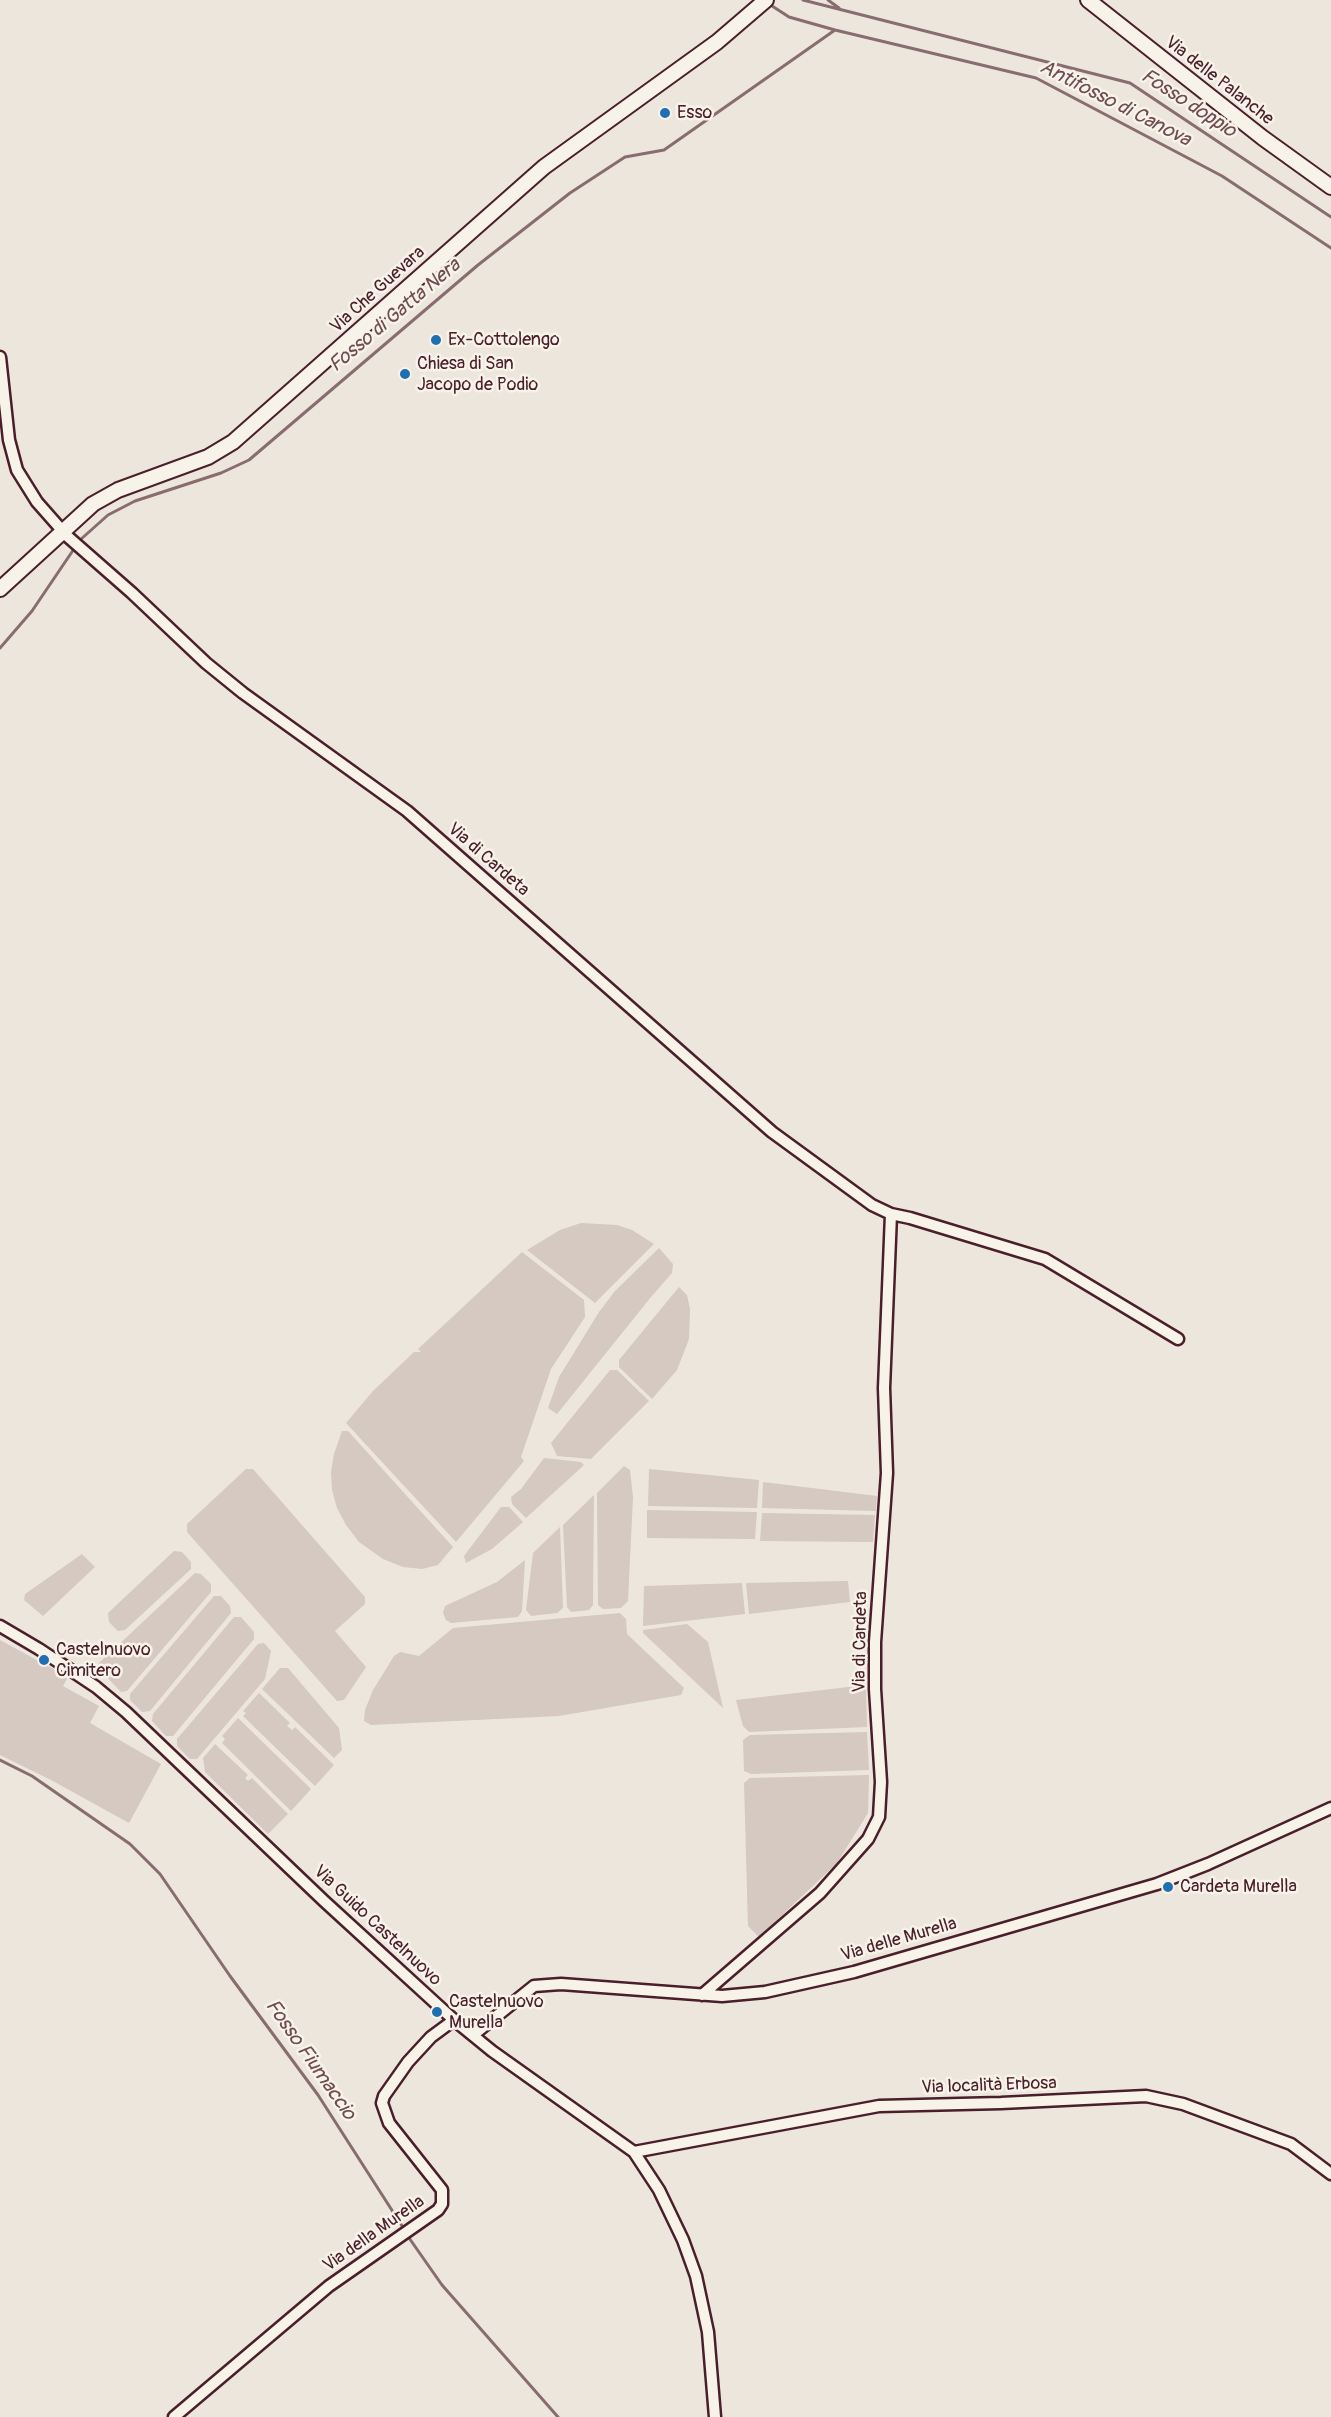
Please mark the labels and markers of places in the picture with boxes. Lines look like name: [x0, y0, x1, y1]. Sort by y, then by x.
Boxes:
place label: Esso: [677, 102, 712, 124]
marker: Esso: [658, 106, 672, 120]
place label: Ex-Cottolengo: [448, 329, 560, 351]
marker: Ex-Cottolengo: [429, 333, 443, 347]
place label: Chiesa di San Jacopo de Podio: [417, 353, 538, 395]
marker: Chiesa di San Jacopo de Podio: [398, 367, 412, 381]
place label: Castelnuovo Cimitero: [56, 1639, 151, 1682]
marker: Castelnuovo Cimitero: [37, 1653, 51, 1667]
place label: Cardeta Murella: [1180, 1876, 1297, 1898]
marker: Cardeta Murella: [1161, 1880, 1175, 1894]
place label: Castelnuovo Murella: [449, 1991, 544, 2034]
marker: Castelnuovo Murella: [430, 2005, 444, 2019]

